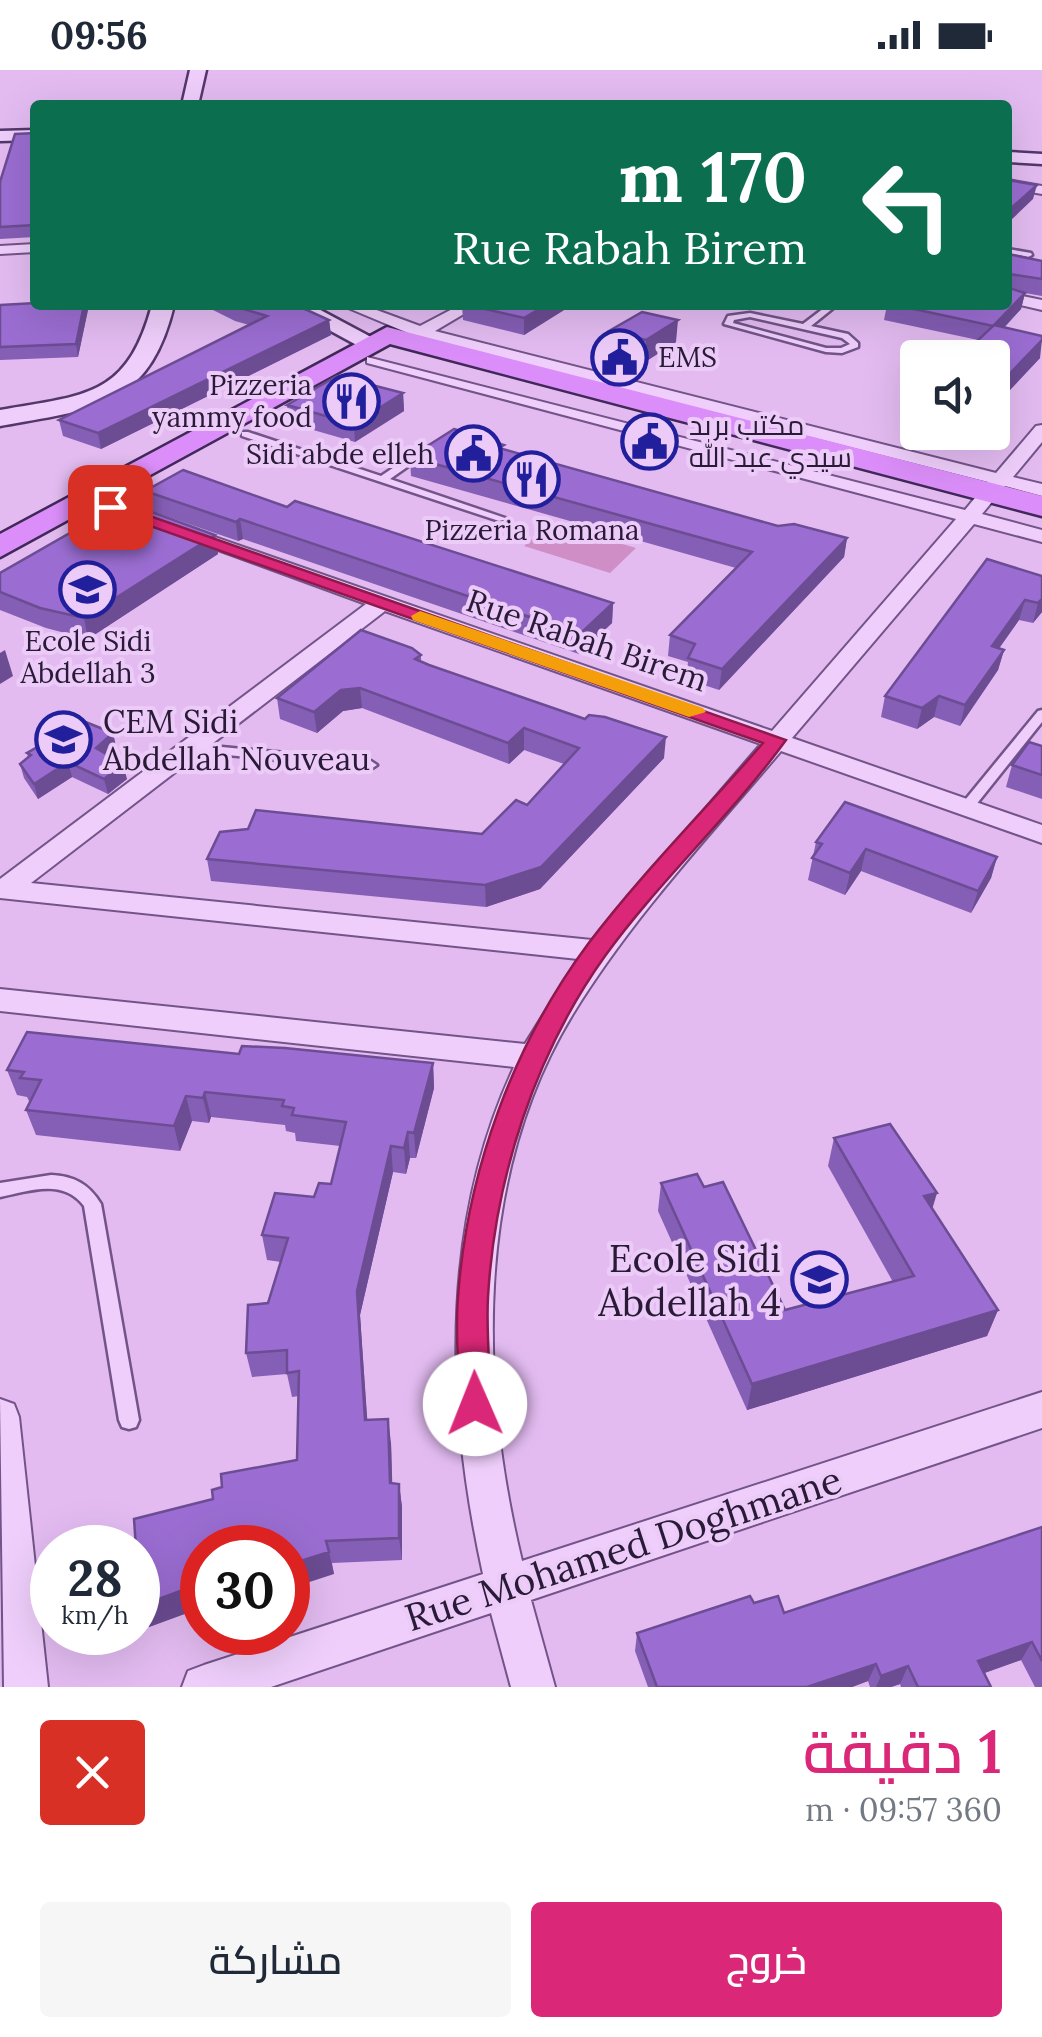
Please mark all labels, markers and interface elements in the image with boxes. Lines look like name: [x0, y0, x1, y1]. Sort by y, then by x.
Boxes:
text: 09:56: [50, 11, 148, 59]
text: 170 m: [618, 132, 807, 221]
icon: left: [842, 140, 972, 270]
text: Rue Rabah Birem: [452, 219, 807, 276]
public building icon: EMS: [589, 327, 649, 387]
place label: EMS: [658, 339, 717, 375]
map controls: [900, 340, 1010, 450]
button: sound: [900, 340, 1010, 450]
place label: Pizzeria yammy food: [152, 367, 312, 435]
restaurant icon: Pizzeria yammy food: [321, 371, 381, 431]
place label: مكتب بريد سيدي عبد الله: [689, 407, 852, 479]
public building icon: مكتب بريد سيدي عبد الله: [620, 411, 680, 471]
public building icon: Sidi abde elleh: [443, 424, 503, 484]
place label: Sidi abde elleh: [246, 436, 434, 472]
restaurant icon: Pizzeria Romana: [502, 449, 562, 509]
pin: [68, 465, 153, 550]
icon: arrive: [83, 480, 138, 535]
place label: Pizzeria Romana: [425, 512, 639, 548]
school or university icon: Ecole Sidi Abdellah 3: [58, 560, 118, 620]
street label: Rue Rabah Birem: [461, 580, 713, 700]
place label: Ecole Sidi Abdellah 3: [19, 623, 156, 691]
place label: CEM Sidi Abdellah Nouveau: [102, 701, 370, 779]
school or university icon: CEM Sidi Abdellah Nouveau: [34, 709, 94, 769]
place label: Ecole Sidi Abdellah 4: [597, 1234, 781, 1326]
school or university icon: Ecole Sidi Abdellah 4: [790, 1250, 850, 1310]
position arrow: [423, 1352, 527, 1456]
street label: Rue Mohamed Doghmane: [399, 1455, 848, 1642]
speed limit sign: 30: [180, 1525, 310, 1655]
text: 28: [67, 1546, 123, 1610]
text: km/h: [61, 1599, 129, 1631]
text: 1 دقيقة: [803, 1713, 1002, 1789]
button: close: [40, 1720, 145, 1825]
text: 360 m · 09:57: [805, 1789, 1002, 1830]
button: مشاركة: [40, 1902, 511, 2017]
button: خروج: [531, 1902, 1002, 2017]

